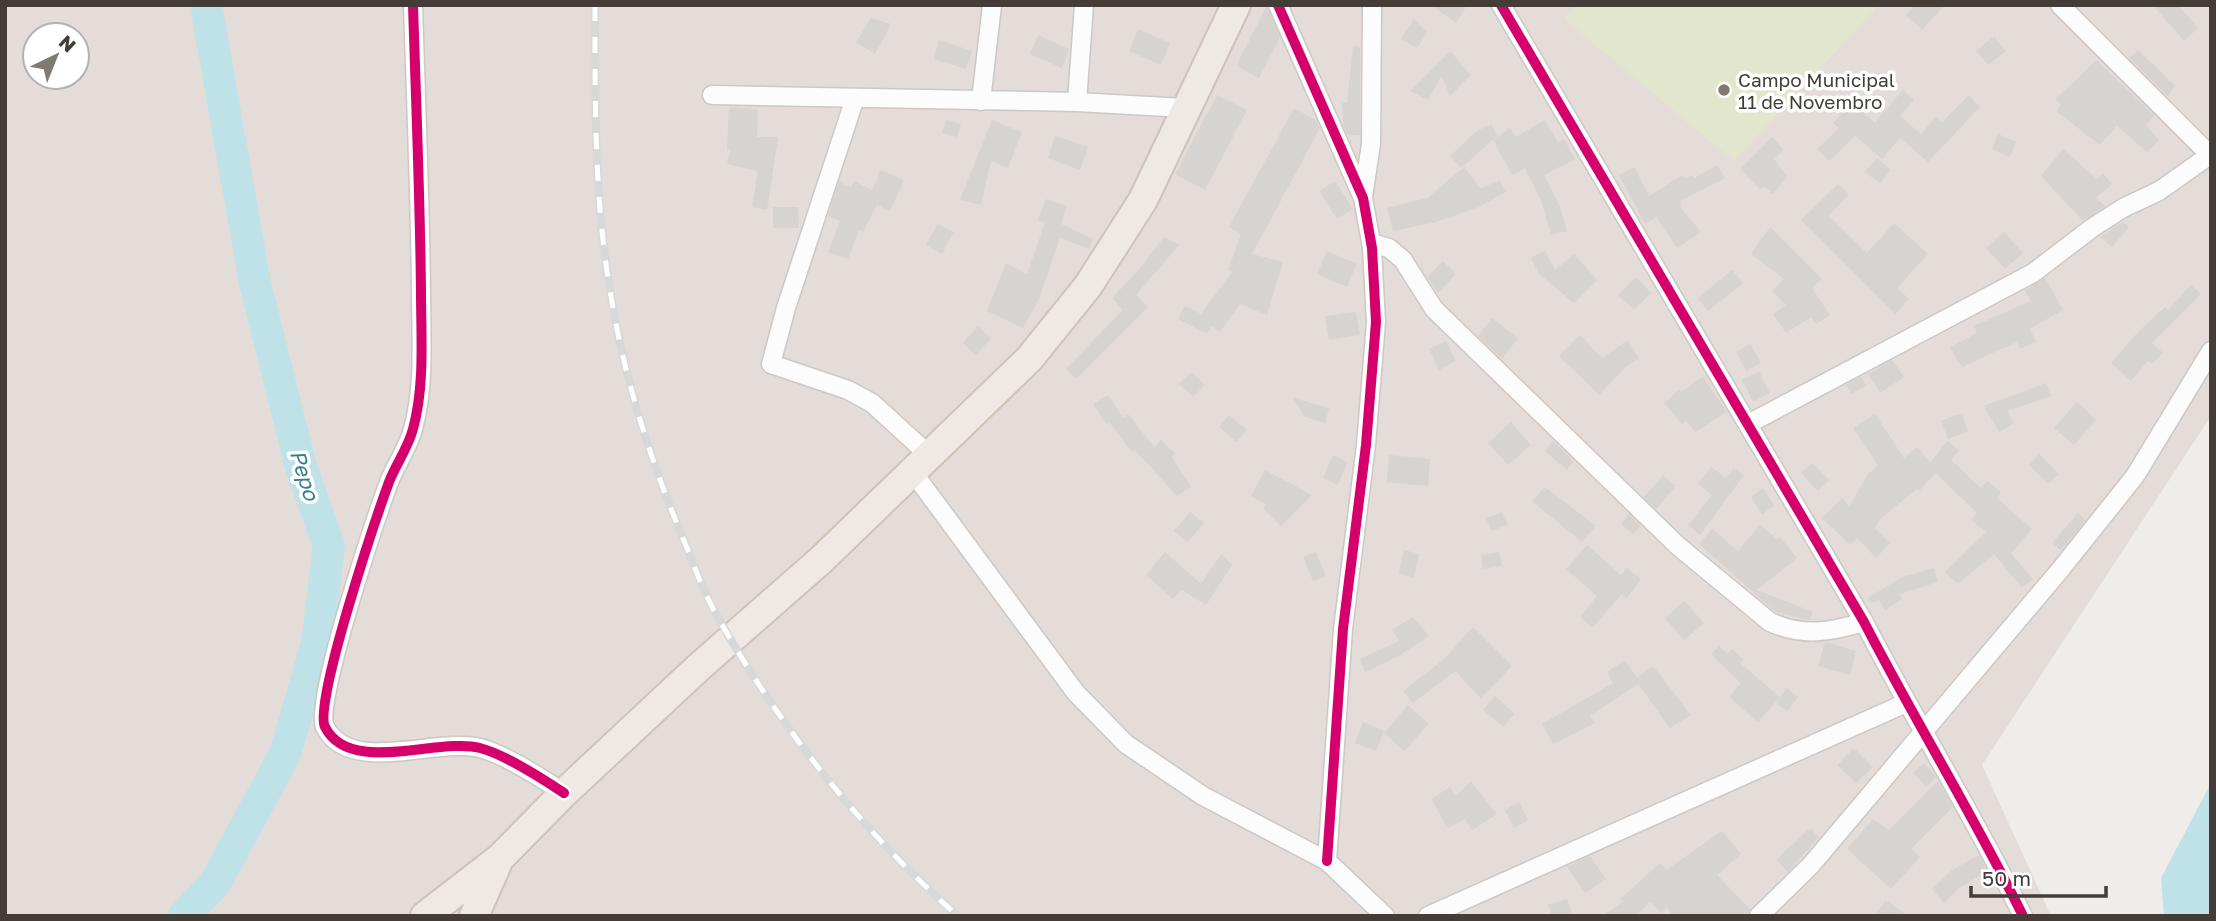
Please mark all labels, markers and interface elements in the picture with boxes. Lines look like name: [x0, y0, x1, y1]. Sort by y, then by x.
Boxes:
north arrow: [21, 21, 91, 91]
text: N: [55, 30, 81, 57]
place label: Campo Municipal 11 de Novembro: [1738, 68, 1895, 113]
marker: Campo Municipal 11 de Novembro: [1716, 82, 1732, 98]
water label: Pepo: [285, 447, 325, 505]
scale bar: [1971, 855, 2106, 899]
text: 50 m: [1982, 865, 2031, 891]

